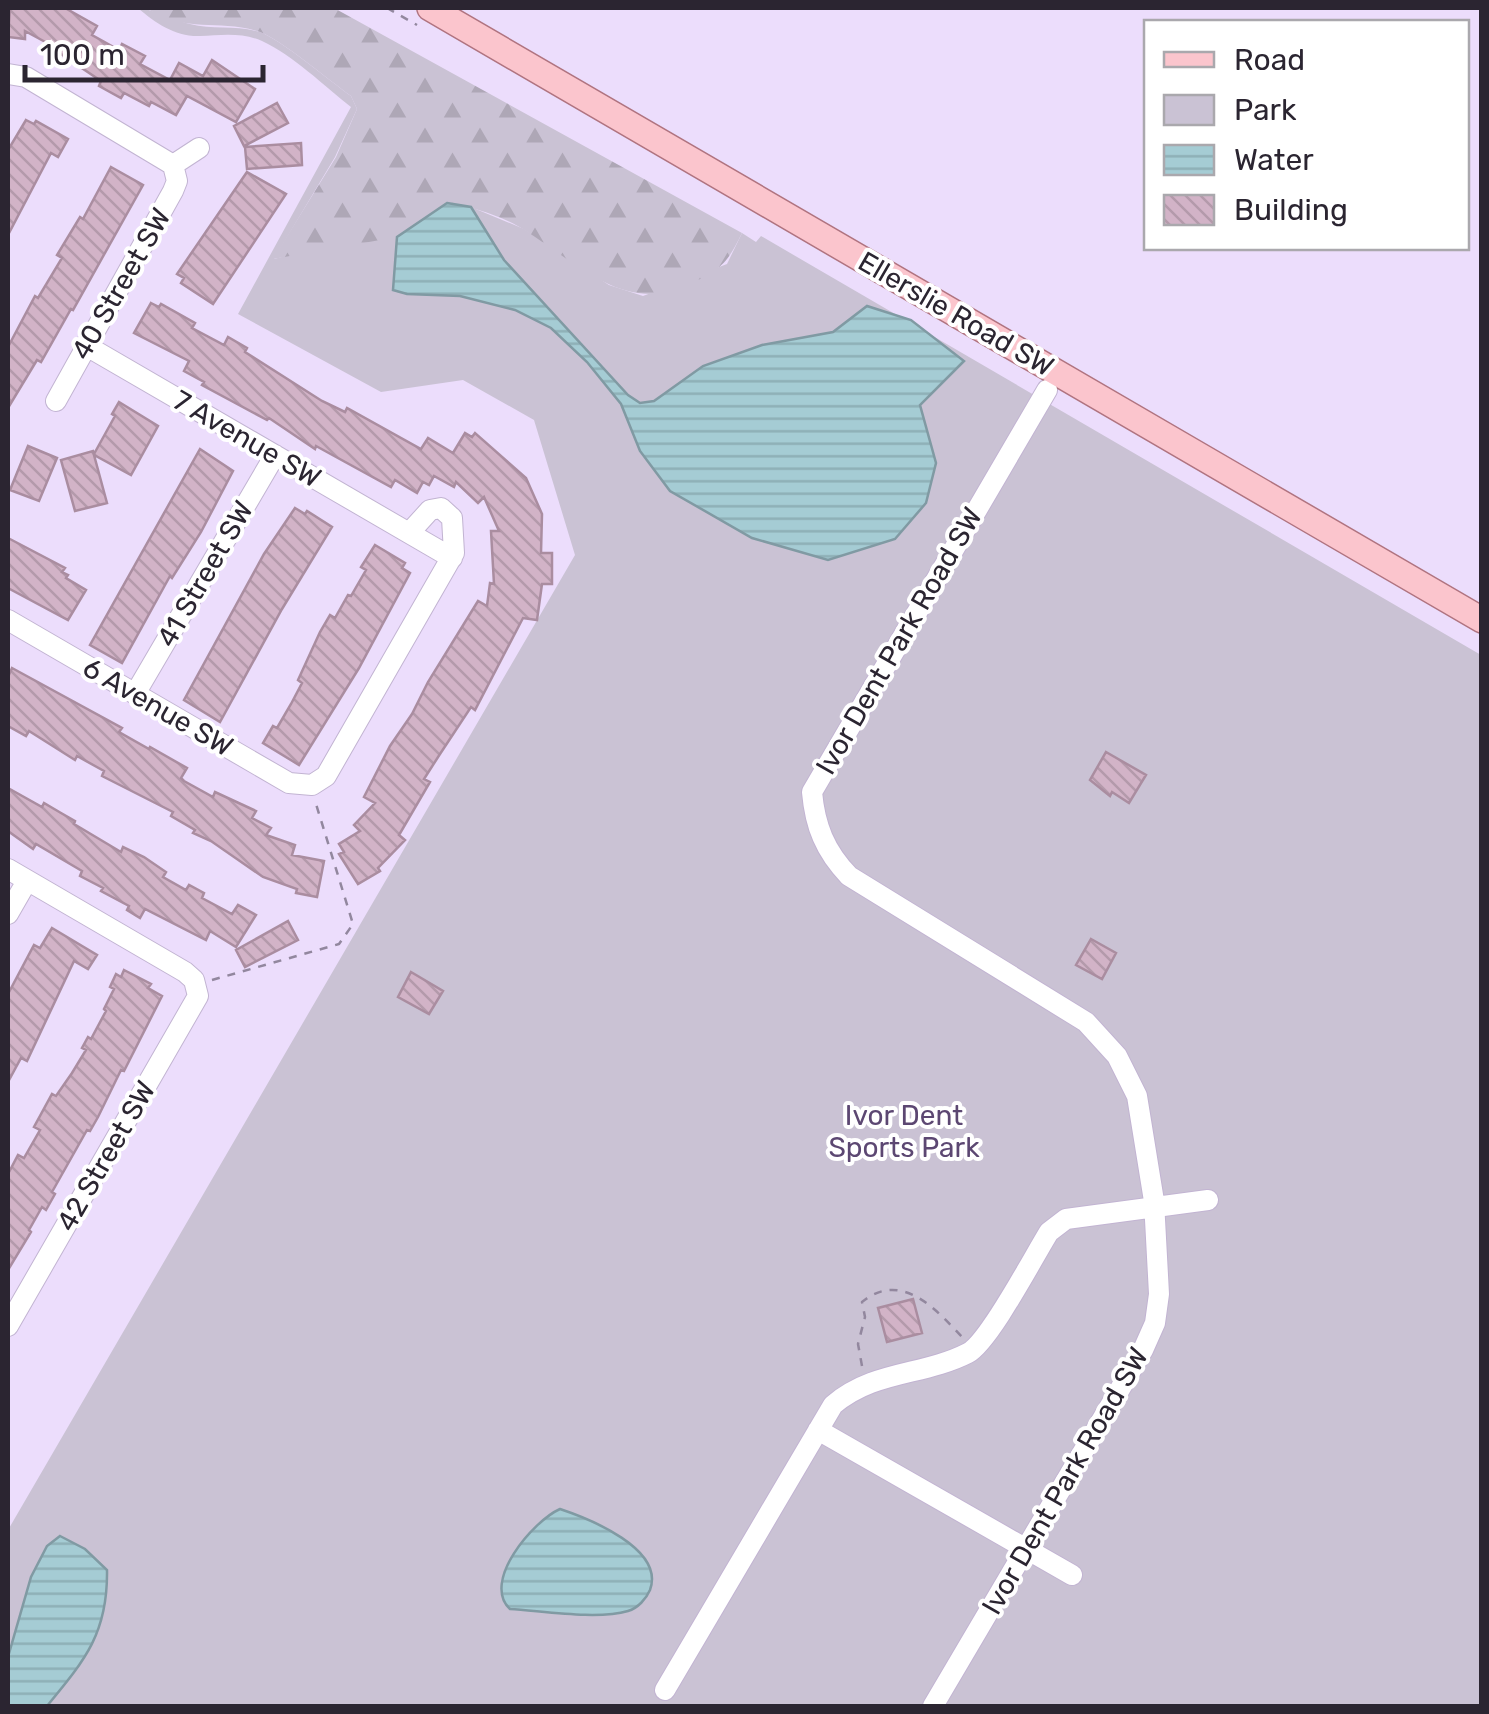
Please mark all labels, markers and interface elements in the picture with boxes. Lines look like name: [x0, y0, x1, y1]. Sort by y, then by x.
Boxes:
scale bar: [25, 20, 262, 82]
legend: [1144, 20, 1469, 250]
text: 100 m: [40, 37, 125, 73]
text: Road: [1234, 42, 1305, 78]
text: Park: [1234, 92, 1297, 128]
text: Water: [1234, 142, 1314, 178]
text: Building: [1234, 192, 1348, 228]
street label: 40 Street SW: [64, 202, 178, 366]
street label: Ellerslie Road SW: [852, 245, 1060, 383]
street label: 7 Avenue SW: [167, 383, 327, 495]
street label: 41 Street SW: [150, 495, 260, 653]
street label: Ivor Dent Park Road SW: [809, 502, 989, 780]
street label: 6 Avenue SW: [77, 651, 239, 763]
street label: 42 Street SW: [50, 1075, 162, 1237]
park label: Ivor Dent Sports Park: [828, 1099, 980, 1164]
street label: Ivor Dent Park Road SW: [975, 1342, 1155, 1620]

